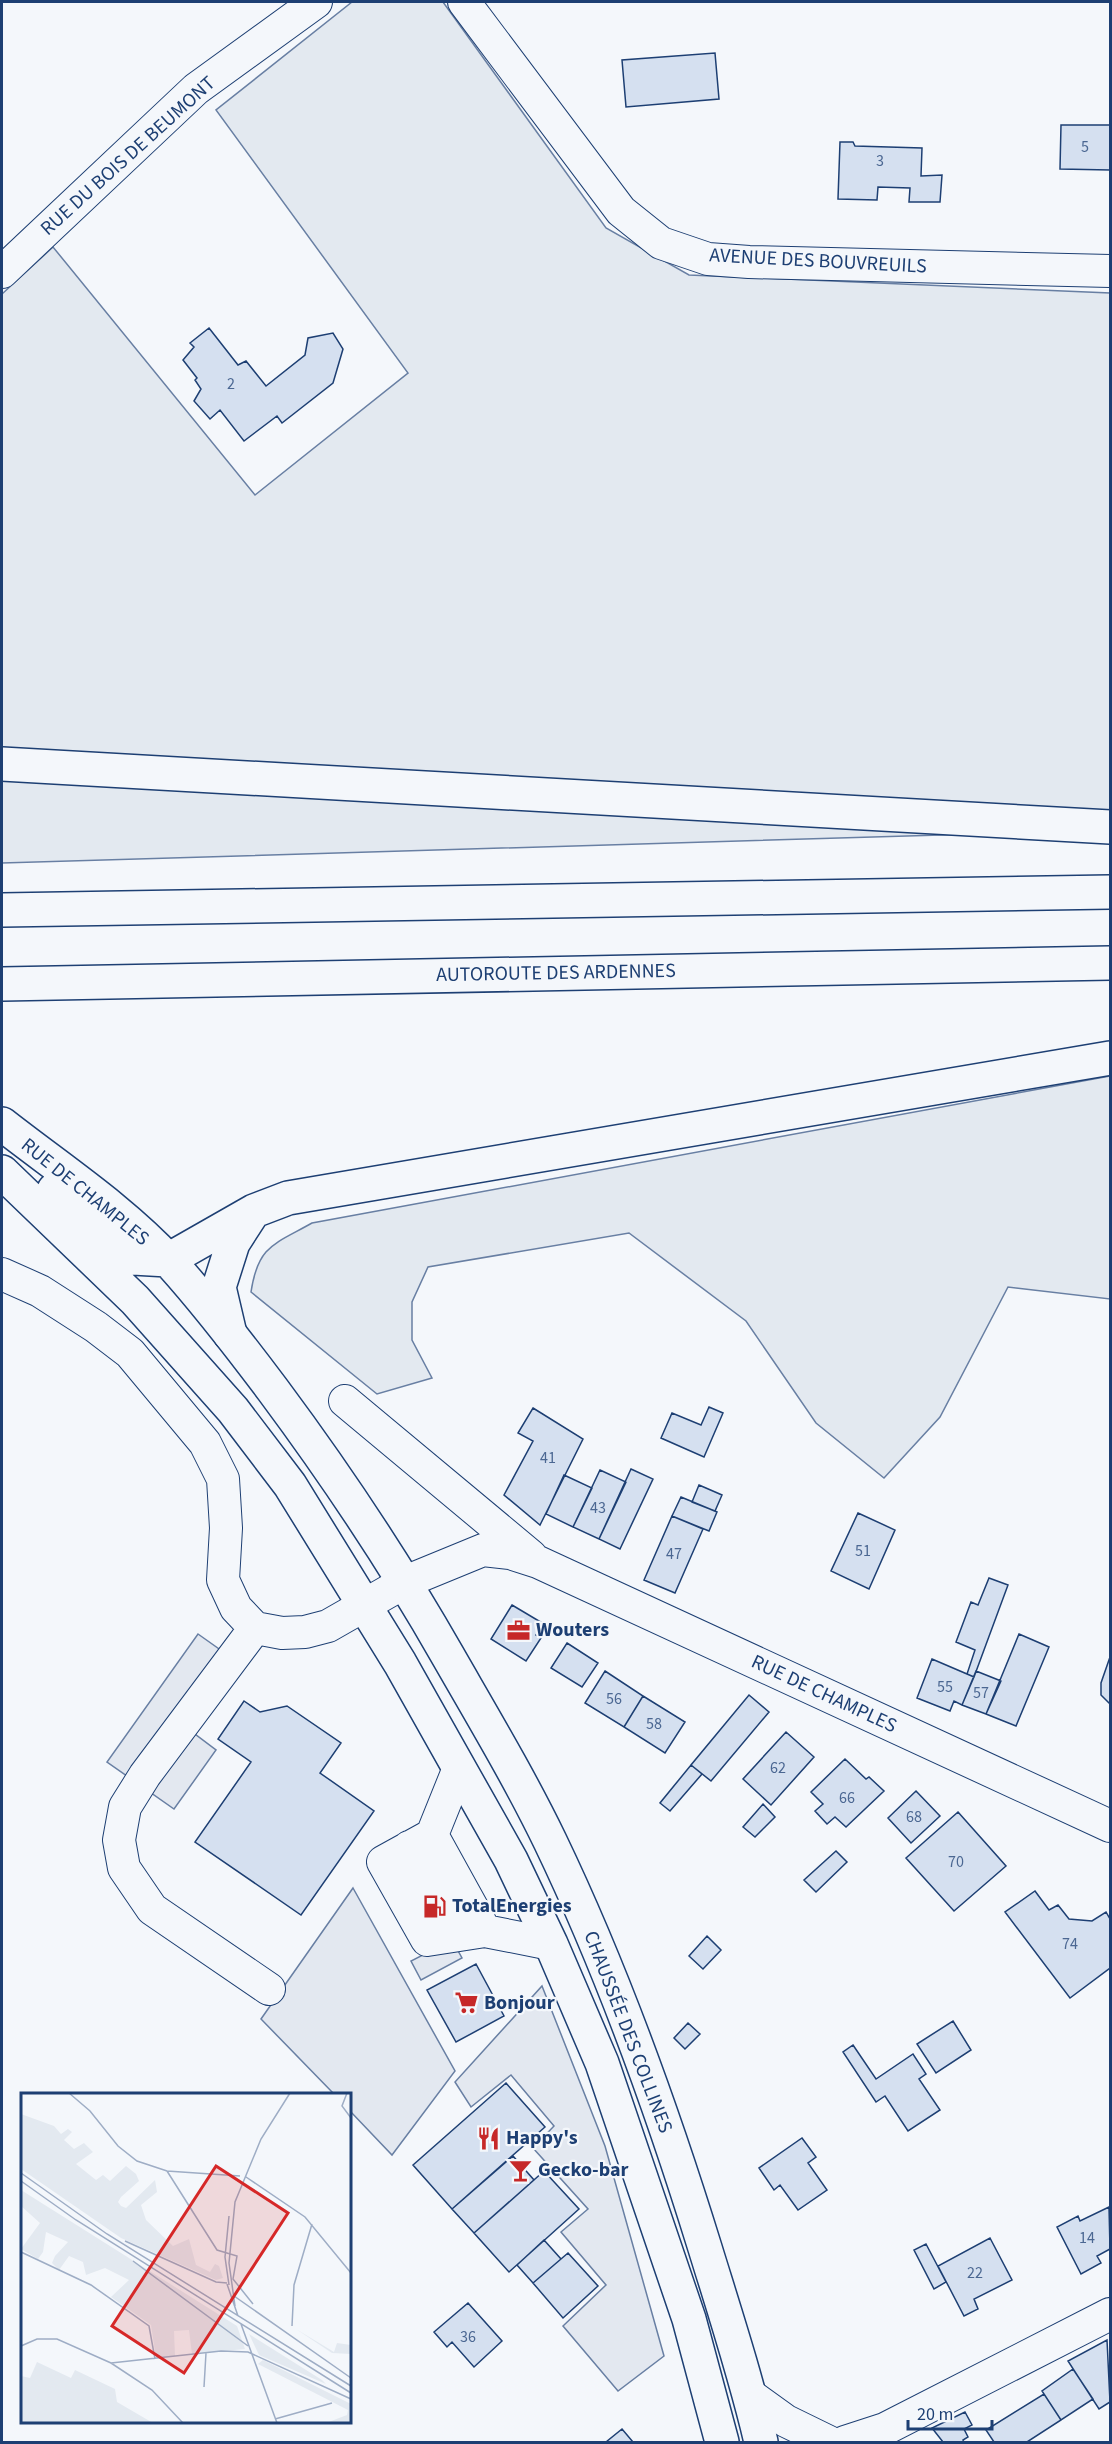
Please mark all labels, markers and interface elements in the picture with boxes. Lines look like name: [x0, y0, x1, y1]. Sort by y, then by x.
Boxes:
street label: RUE DU BOIS DE BEUMONT: [34, 70, 222, 242]
house number: 5: [1081, 136, 1089, 158]
house number: 3: [876, 150, 884, 172]
street label: AVENUE DES BOUVREUILS: [709, 241, 927, 281]
house number: 2: [227, 373, 235, 395]
street label: AUTOROUTE DES ARDENNES: [436, 957, 676, 989]
street label: RUE DE CHAMPLES: [15, 1131, 155, 1253]
house number: 41: [540, 1447, 556, 1469]
house number: 43: [590, 1497, 606, 1519]
house number: 51: [855, 1540, 871, 1562]
house number: 47: [666, 1543, 682, 1565]
place label: Wouters: [536, 1616, 609, 1644]
office icon: Wouters: [505, 1617, 531, 1643]
street label: RUE DE CHAMPLES: [747, 1648, 901, 1740]
house number: 55: [937, 1676, 953, 1698]
house number: 57: [973, 1682, 989, 1704]
house number: 56: [606, 1688, 622, 1710]
house number: 58: [646, 1713, 662, 1735]
house number: 62: [770, 1757, 786, 1779]
house number: 66: [839, 1787, 855, 1809]
house number: 68: [906, 1806, 922, 1828]
house number: 70: [948, 1851, 964, 1873]
place label: TotalEnergies: [452, 1892, 572, 1920]
fuel station icon: TotalEnergies: [421, 1893, 447, 1919]
street label: CHAUSSÉE DES COLLINES: [577, 1927, 679, 2137]
house number: 74: [1062, 1933, 1078, 1955]
place label: Bonjour: [484, 1989, 555, 2017]
supermarket icon: Bonjour: [453, 1990, 479, 2016]
inset map: [21, 2093, 351, 2423]
place label: Happy's: [506, 2124, 578, 2152]
restaurant icon: Happy's: [475, 2125, 501, 2151]
place label: Gecko-bar: [538, 2156, 628, 2184]
bar icon: Gecko-bar: [507, 2157, 533, 2183]
house number: 14: [1079, 2227, 1095, 2249]
house number: 22: [967, 2262, 983, 2284]
house number: 36: [460, 2326, 476, 2348]
scale bar: [908, 2393, 992, 2431]
text: 20 m: [917, 2402, 953, 2427]

